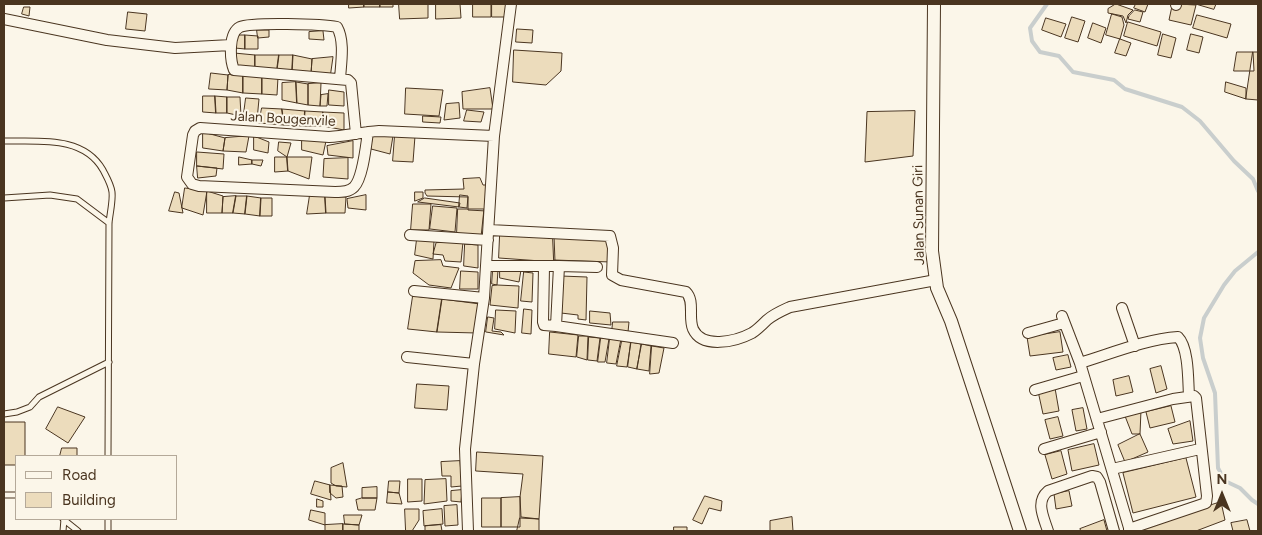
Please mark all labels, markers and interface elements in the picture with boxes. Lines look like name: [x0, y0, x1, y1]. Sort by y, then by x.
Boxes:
street label: Jalan Bougenvile: [230, 108, 336, 130]
street label: Jalan Sunan Giri: [910, 165, 928, 265]
legend: [15, 455, 178, 520]
text: Road: [62, 466, 97, 484]
north arrow: [1197, 470, 1247, 520]
text: N: [1217, 471, 1227, 488]
text: Building: [62, 491, 116, 509]

